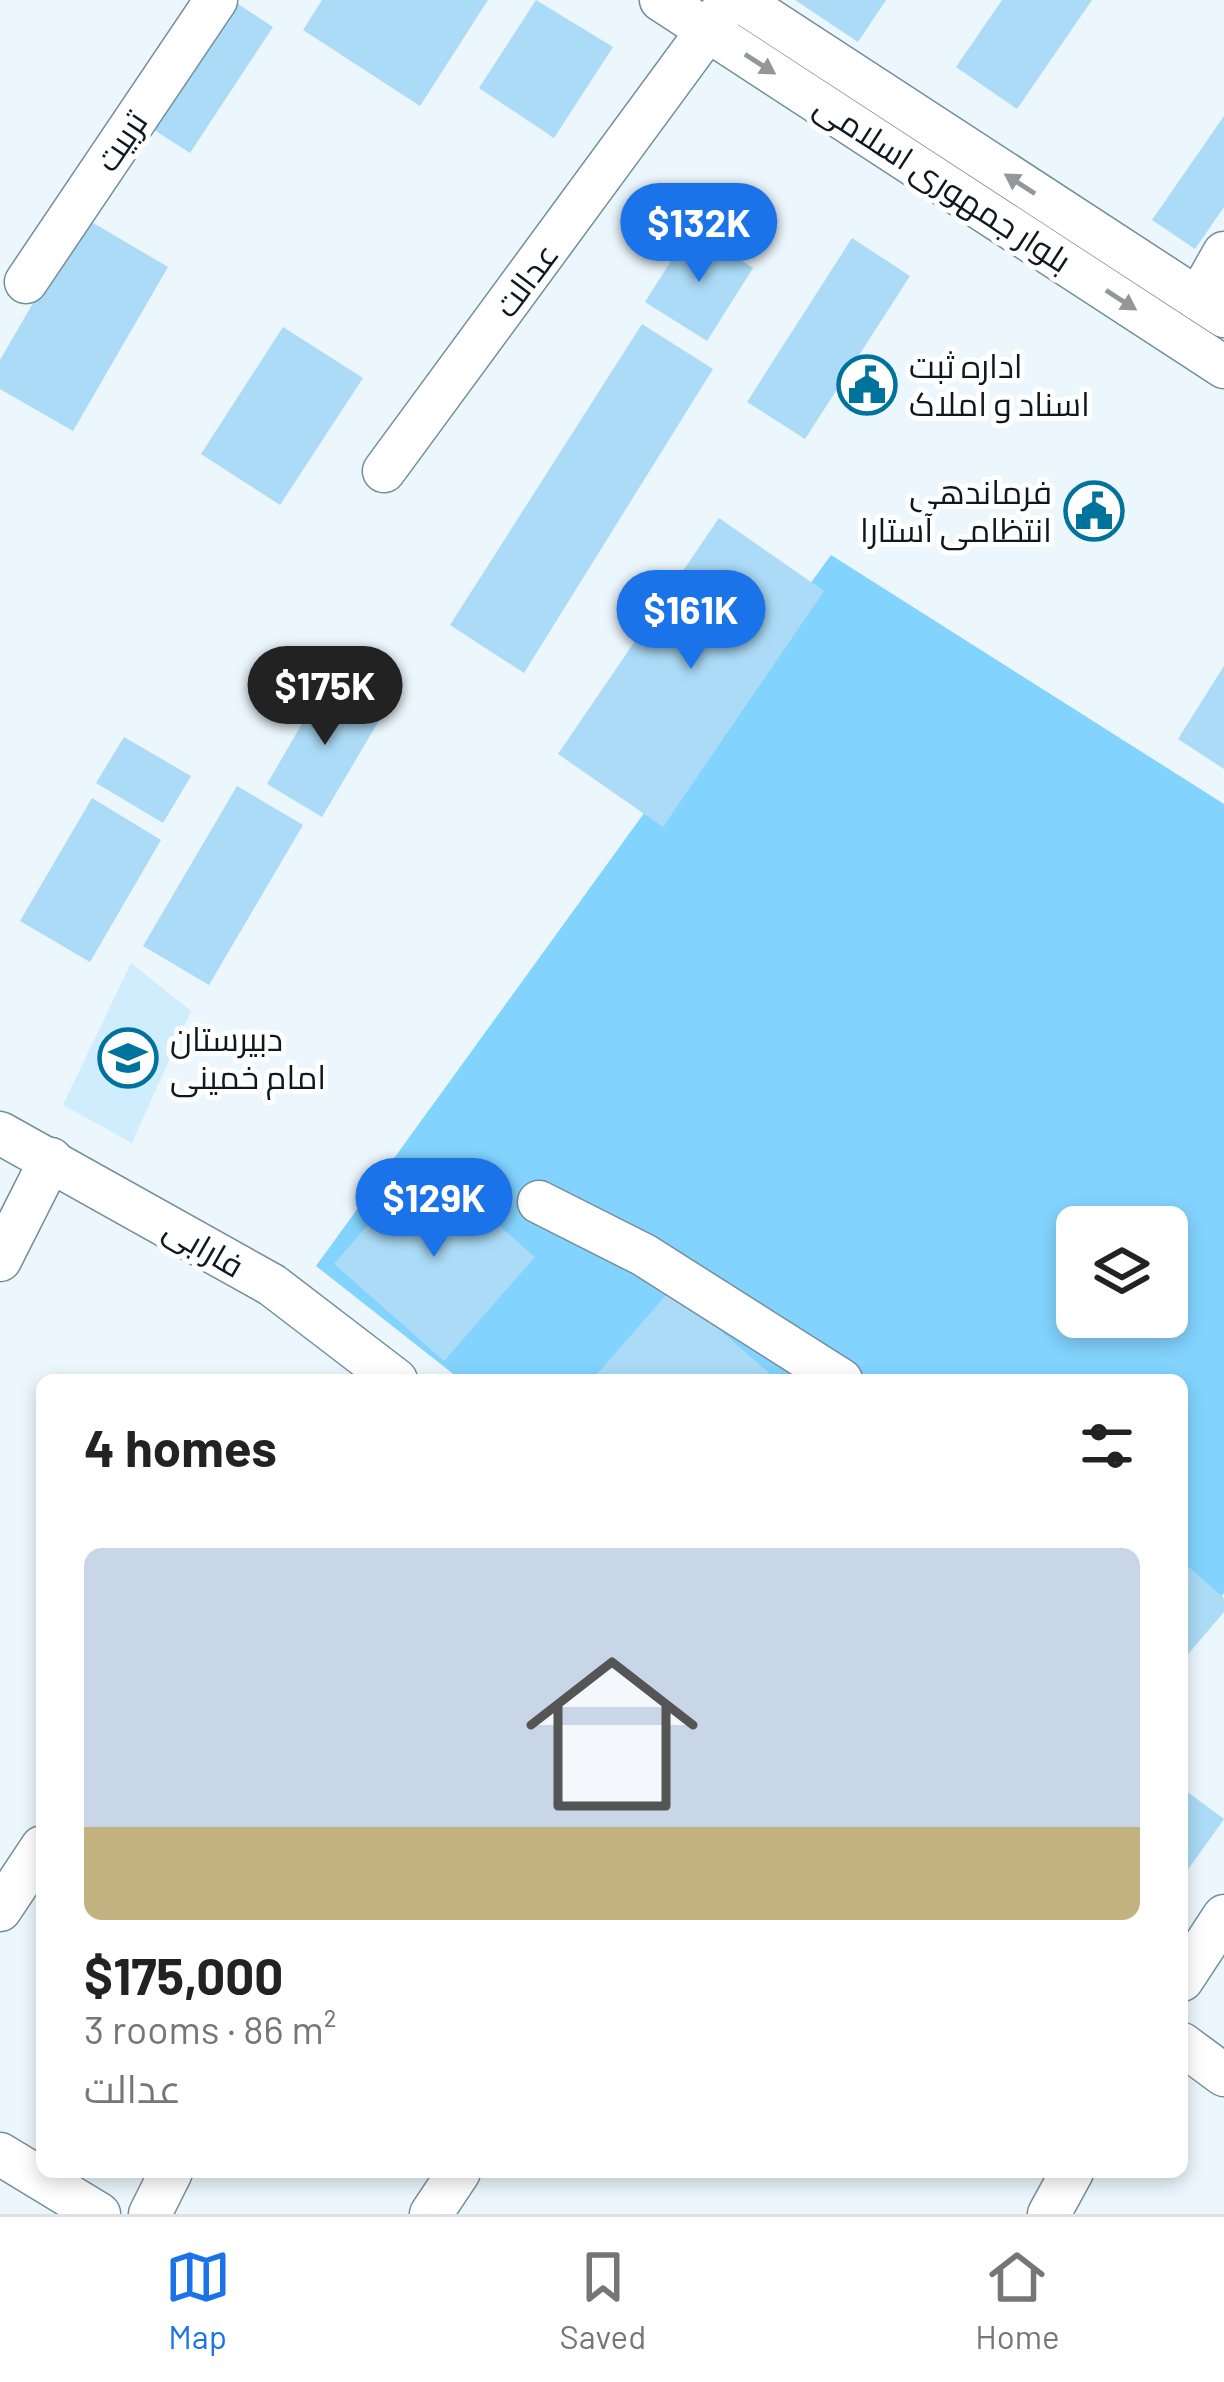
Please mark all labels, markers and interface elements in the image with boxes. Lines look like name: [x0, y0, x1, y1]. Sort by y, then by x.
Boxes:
one-way arrow: [743, 52, 776, 74]
street label: بلوار جمهوری اسلامی: [807, 84, 1079, 282]
street label: تربیت: [86, 102, 156, 179]
one-way arrow: [1004, 173, 1037, 195]
pin: $132K: [615, 183, 783, 285]
text: $132K: [647, 198, 751, 245]
street label: عدالت: [485, 235, 566, 324]
one-way arrow: [1105, 288, 1138, 310]
place label: اداره ثبت اسناد و املاک: [909, 345, 1090, 424]
public building icon: اداره ثبت اسناد و املاک: [836, 354, 898, 416]
place label: فرماندهی انتظامی آستارا: [860, 471, 1052, 551]
public building icon: فرماندهی انتظامی آستارا: [1063, 480, 1125, 542]
pin: $161K: [607, 570, 775, 672]
text: $161K: [643, 585, 739, 632]
pin: $175K: [241, 646, 409, 748]
text: $175K: [275, 661, 375, 708]
place label: دبیرستان امام خمینی: [170, 1018, 326, 1100]
school or university icon: دبیرستان امام خمینی: [97, 1027, 159, 1089]
pin: $129K: [350, 1158, 518, 1260]
text: $129K: [382, 1173, 486, 1220]
map controls: [1056, 1206, 1188, 1338]
button: layers: [1056, 1206, 1188, 1338]
street label: فارابی: [157, 1207, 251, 1287]
icon: filters: [1074, 1413, 1140, 1479]
text: 4 homes: [84, 1416, 277, 1477]
icon: home: [504, 1626, 720, 1842]
text: $175,000: [84, 1944, 283, 2005]
text: 3 rooms · 86 m²: [84, 2005, 336, 2052]
text: عدالت: [84, 2064, 181, 2111]
tab: Map: [165, 2244, 231, 2356]
tab: Saved: [560, 2244, 646, 2356]
tab: Home: [975, 2244, 1059, 2356]

